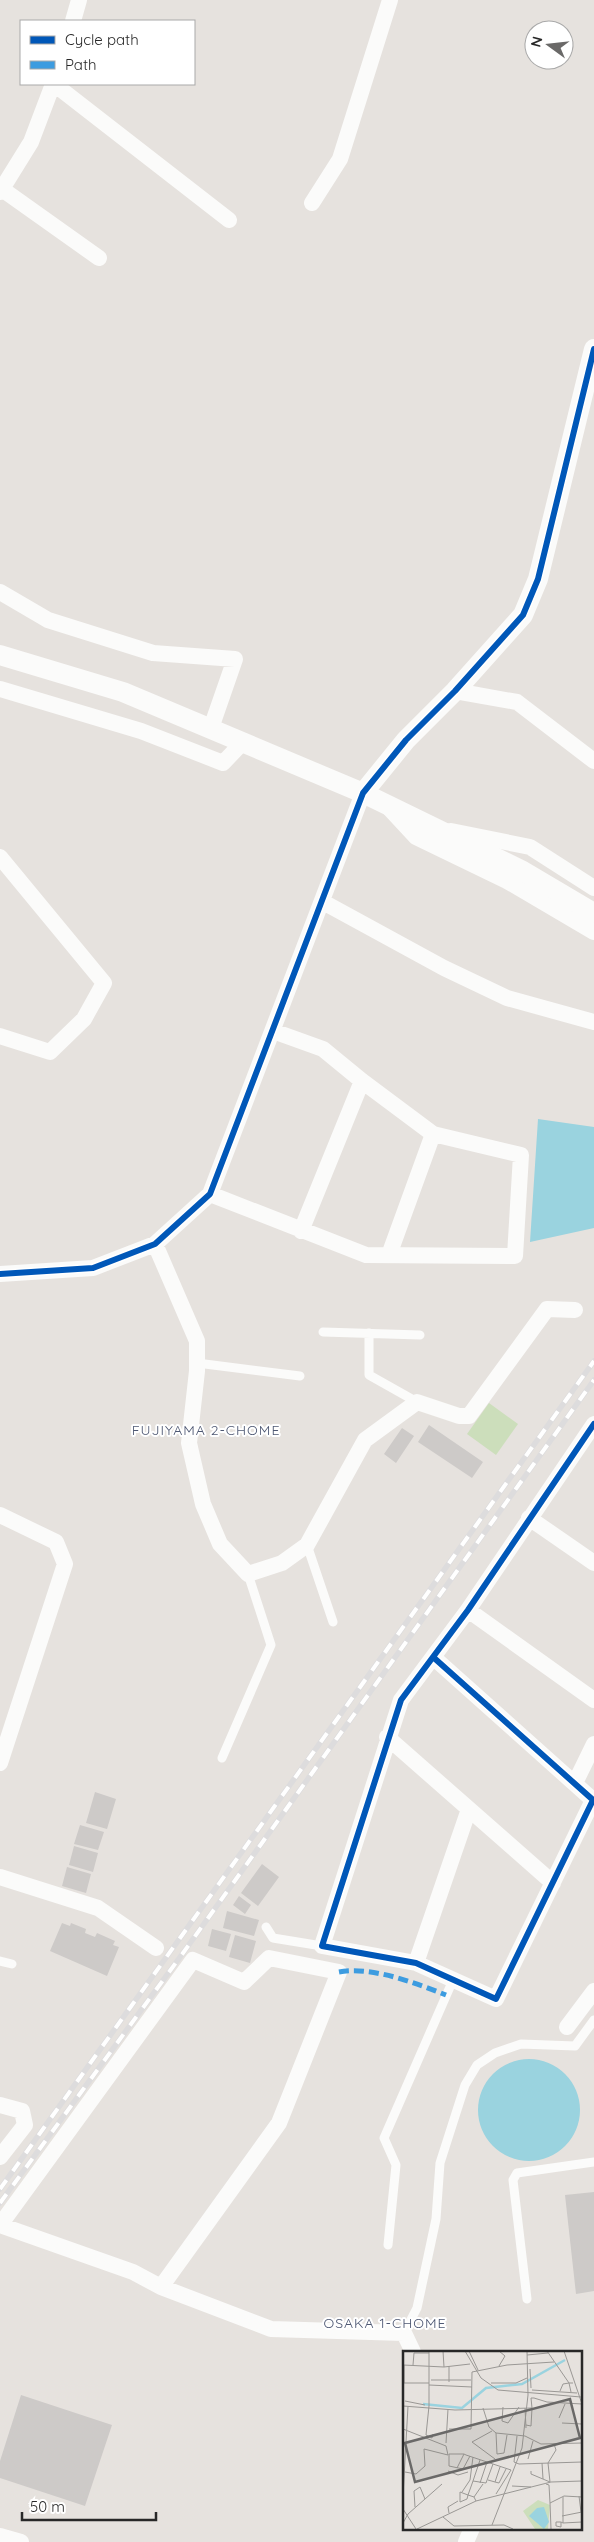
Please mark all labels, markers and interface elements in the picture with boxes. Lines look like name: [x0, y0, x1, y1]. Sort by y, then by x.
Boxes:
legend: [20, 20, 195, 85]
north arrow: [524, 20, 574, 70]
text: Cycle path: [65, 30, 139, 49]
text: N: [526, 34, 546, 49]
text: Path: [65, 55, 97, 74]
district label: FUJIYAMA 2-CHOME: [132, 1421, 280, 1439]
district label: OSAKA 1-CHOME: [323, 2314, 447, 2332]
inset map: [403, 2351, 582, 2530]
scale bar: [22, 2490, 156, 2522]
text: 50 m: [30, 2497, 65, 2516]

